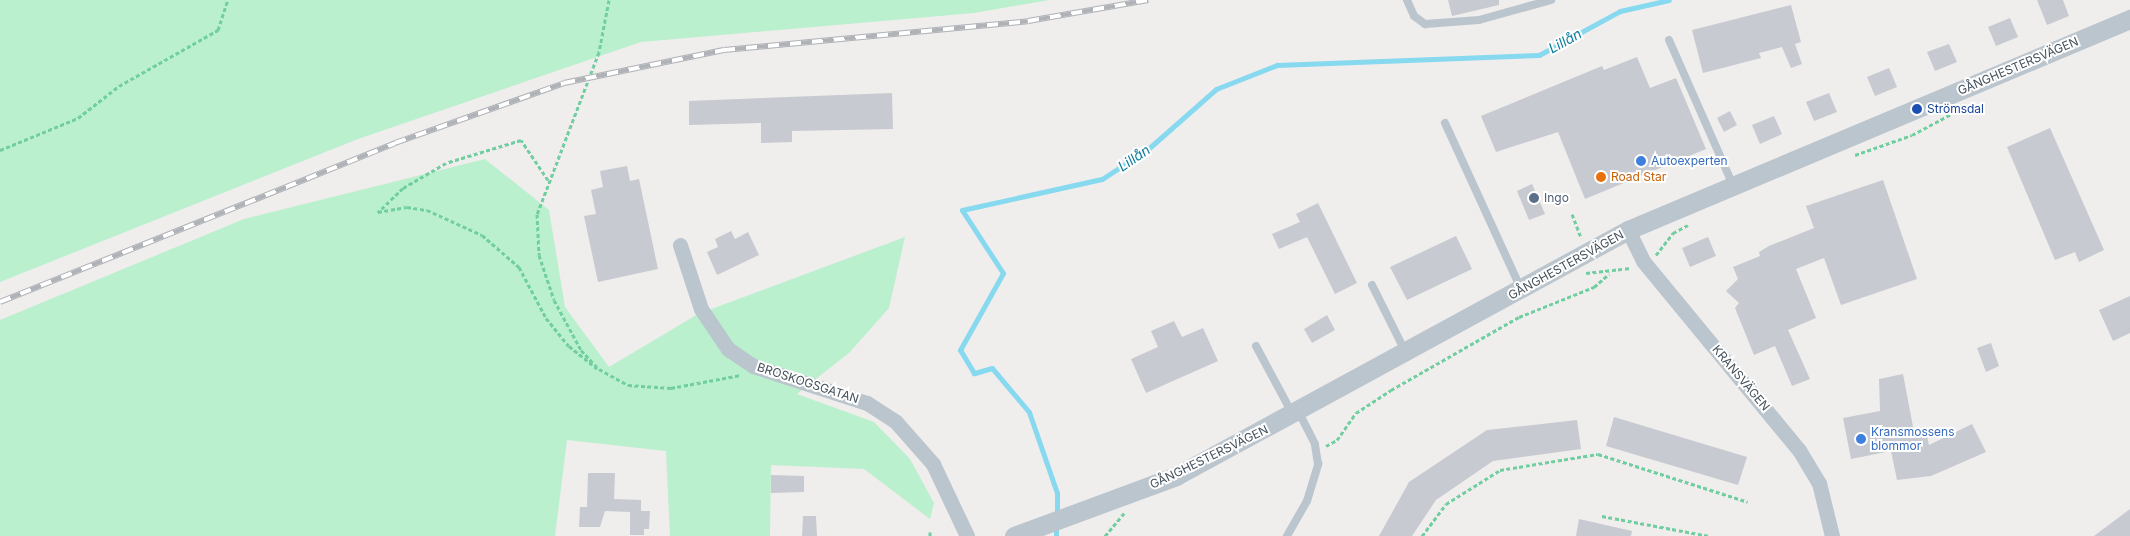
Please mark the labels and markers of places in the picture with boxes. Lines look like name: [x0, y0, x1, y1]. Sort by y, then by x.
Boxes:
place label: Strömsdal: [1927, 102, 1984, 116]
marker: Strömsdal: [1911, 103, 1923, 115]
place label: Autoexperten: [1651, 154, 1728, 168]
marker: Autoexperten: [1635, 155, 1647, 167]
place label: Road Star: [1611, 170, 1666, 184]
marker: Road Star: [1595, 171, 1607, 183]
place label: Ingo: [1544, 191, 1569, 205]
marker: Ingo: [1528, 192, 1540, 204]
place label: Kransmossens blommor: [1871, 425, 1955, 453]
marker: Kransmossens blommor: [1855, 433, 1867, 445]

